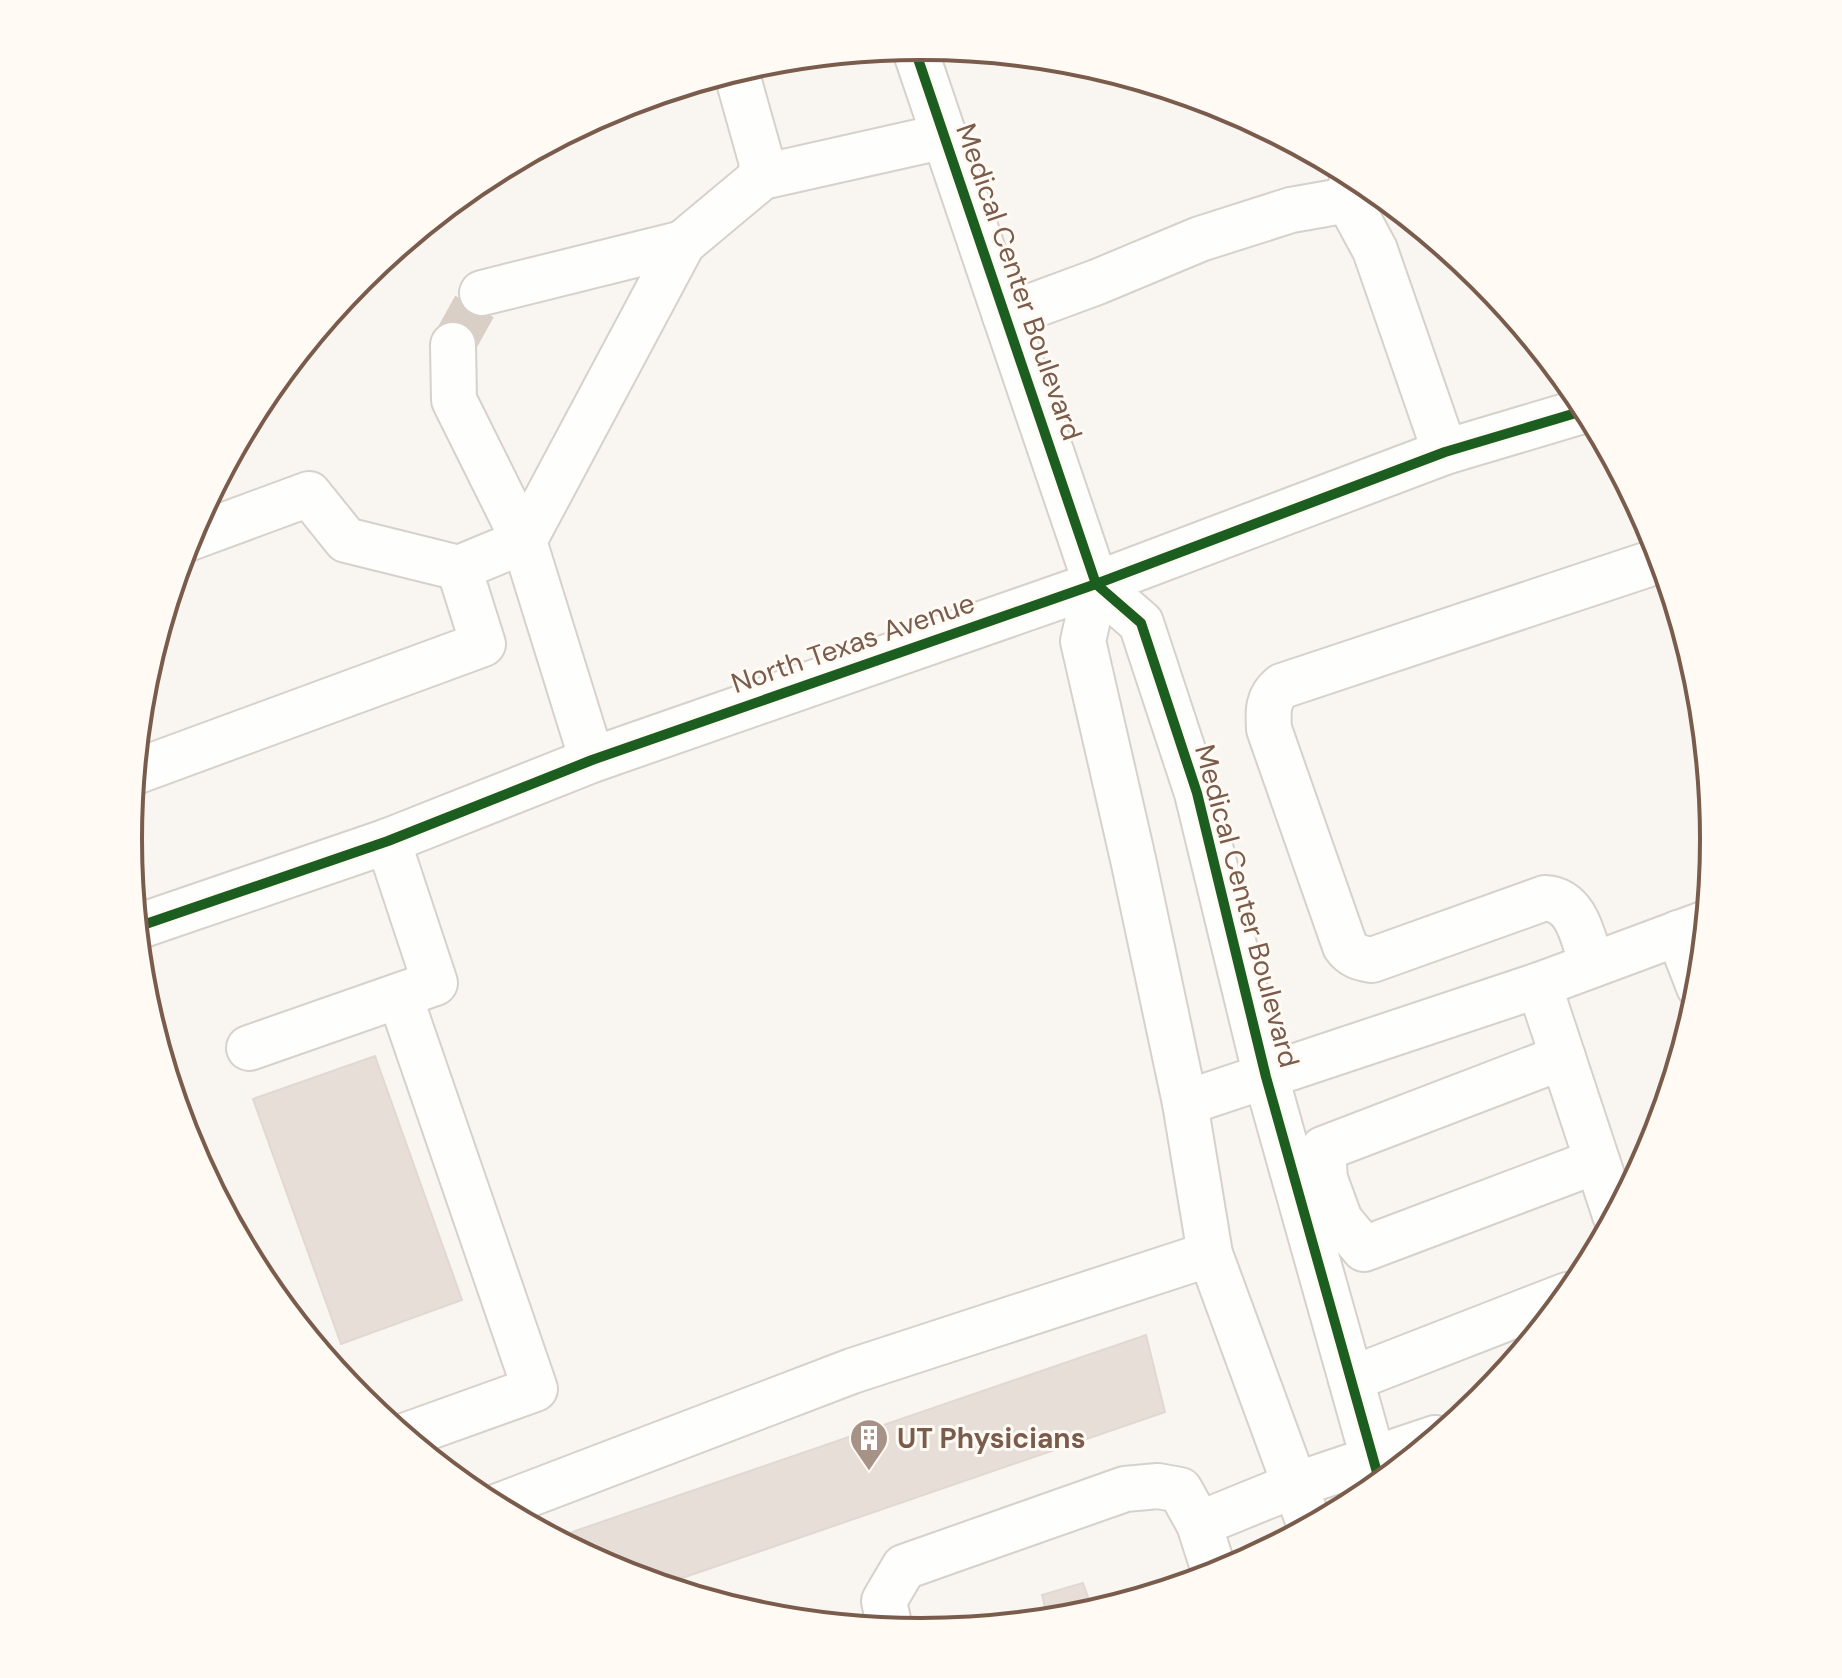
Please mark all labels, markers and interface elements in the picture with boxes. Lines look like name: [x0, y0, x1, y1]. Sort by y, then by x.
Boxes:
street label: Medical Center Boulevard: [947, 119, 1091, 445]
street label: North Texas Avenue: [726, 584, 980, 702]
street label: Medical Center Boulevard: [1186, 740, 1308, 1072]
building icon: UT Physicians: [848, 1417, 890, 1472]
place label: UT Physicians: [897, 1420, 1086, 1457]

